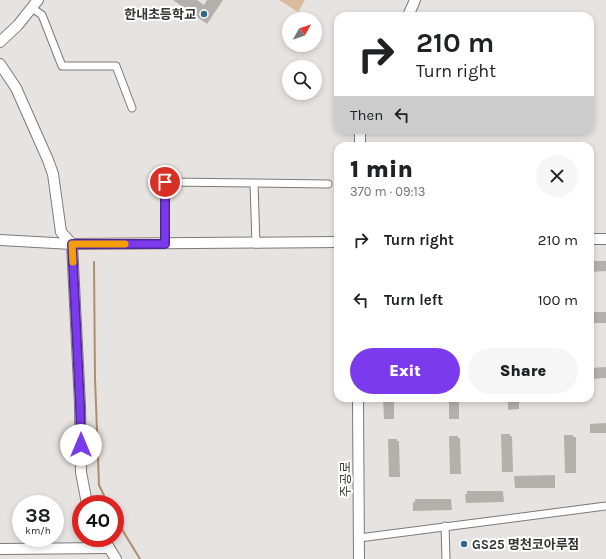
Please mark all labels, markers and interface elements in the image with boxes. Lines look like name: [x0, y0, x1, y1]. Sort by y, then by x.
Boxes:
place label: 한내초등학교: [124, 7, 196, 22]
marker: 한내초등학교: [199, 9, 209, 19]
north arrow: [282, 12, 322, 52]
map controls: [282, 12, 322, 100]
text: 210 m: [416, 26, 494, 59]
icon: right: [350, 28, 402, 80]
button: search: [282, 60, 322, 100]
text: Turn right: [416, 60, 496, 82]
icon: left: [391, 104, 413, 126]
text: Then: [350, 106, 383, 124]
text: 1 min: [350, 155, 413, 183]
button: close: [536, 155, 578, 197]
pin: [148, 165, 182, 199]
icon: arrive: [154, 171, 176, 193]
text: 370 m · 09:13: [350, 184, 425, 199]
icon: right: [350, 229, 372, 251]
text: Turn right: [384, 231, 454, 249]
text: 210 m: [538, 231, 578, 249]
icon: left: [350, 289, 372, 311]
text: Turn left: [384, 291, 443, 309]
text: 100 m: [538, 291, 578, 309]
button: Exit: [350, 348, 460, 394]
button: Share: [468, 348, 578, 394]
position arrow: [60, 424, 102, 466]
street label: 주공로: [338, 461, 353, 497]
speed limit sign: 40: [72, 495, 124, 547]
text: 38: [25, 504, 51, 527]
text: km/h: [25, 525, 51, 537]
place label: GS25 명천코아루점: [472, 537, 580, 552]
marker: GS25 명천코아루점: [459, 539, 469, 549]

